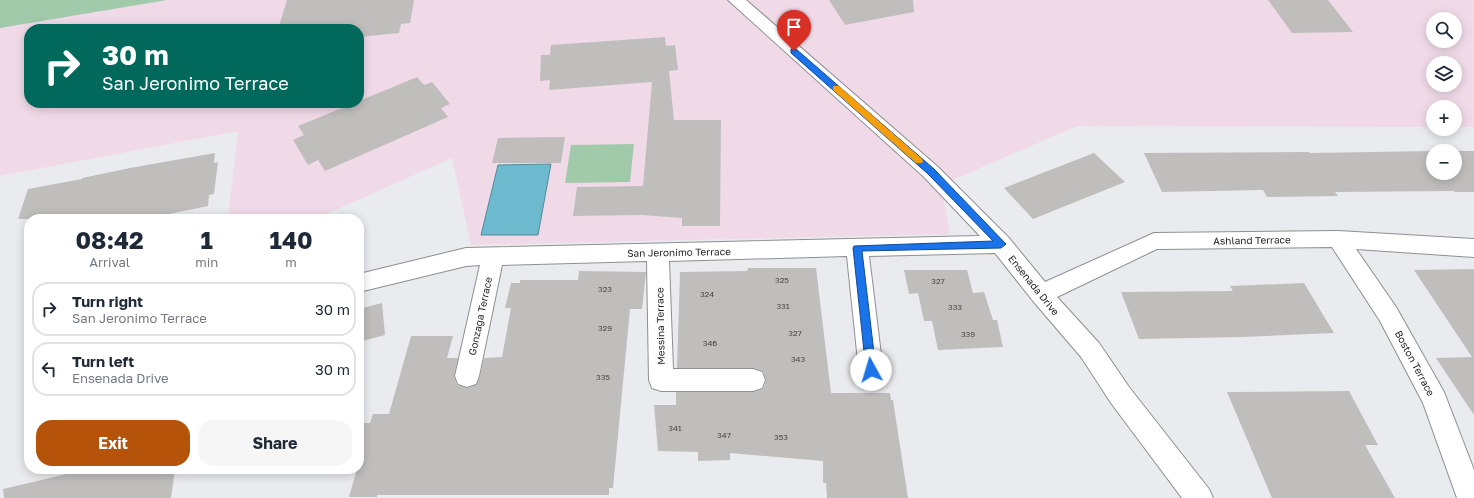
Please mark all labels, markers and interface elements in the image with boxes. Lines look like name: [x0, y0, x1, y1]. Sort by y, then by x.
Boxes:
pin: [777, 10, 811, 51]
map controls: [1426, 12, 1462, 180]
button: search: [1426, 12, 1462, 48]
icon: arrive: [783, 16, 805, 38]
text: 30 m: [102, 38, 169, 71]
icon: right: [36, 40, 88, 92]
button: layers: [1426, 56, 1462, 92]
text: San Jeronimo Terrace: [102, 72, 289, 94]
button: +: [1426, 100, 1462, 136]
button: −: [1426, 144, 1462, 180]
text: 08:42: [75, 225, 144, 254]
text: 1: [200, 225, 213, 254]
text: 140: [270, 225, 313, 254]
street label: Ashland Terrace: [1213, 233, 1291, 247]
street label: San Jeronimo Terrace: [627, 245, 731, 259]
street label: Ensenada Drive: [1006, 252, 1062, 318]
text: Arrival: [89, 254, 130, 270]
text: min: [195, 254, 218, 270]
text: m: [285, 254, 297, 270]
street label: Gonzaga Terrace: [466, 275, 494, 356]
house number: 325: [775, 275, 789, 285]
house number: 327: [931, 276, 945, 286]
house number: 323: [598, 284, 612, 294]
street label: Messina Terrace: [653, 287, 667, 365]
house number: 324: [700, 289, 714, 299]
text: Turn right: [72, 292, 143, 310]
icon: right: [38, 298, 60, 320]
text: 30 m: [315, 300, 350, 318]
house number: 331: [776, 301, 790, 311]
house number: 333: [948, 302, 962, 312]
text: San Jeronimo Terrace: [72, 310, 207, 326]
house number: 329: [598, 323, 612, 333]
house number: 327: [788, 328, 802, 338]
street label: Boston Terrace: [1393, 328, 1437, 398]
house number: 339: [961, 329, 975, 339]
house number: 346: [703, 338, 717, 348]
position arrow: [850, 349, 892, 391]
text: Turn left: [72, 352, 134, 370]
house number: 343: [791, 354, 805, 364]
icon: left: [38, 358, 60, 380]
text: 30 m: [315, 360, 350, 378]
text: Ensenada Drive: [72, 370, 169, 386]
house number: 335: [596, 372, 610, 382]
button: Exit: [36, 420, 190, 466]
button: Share: [198, 420, 352, 466]
house number: 341: [668, 423, 682, 433]
house number: 347: [717, 430, 731, 440]
house number: 353: [774, 432, 788, 442]

